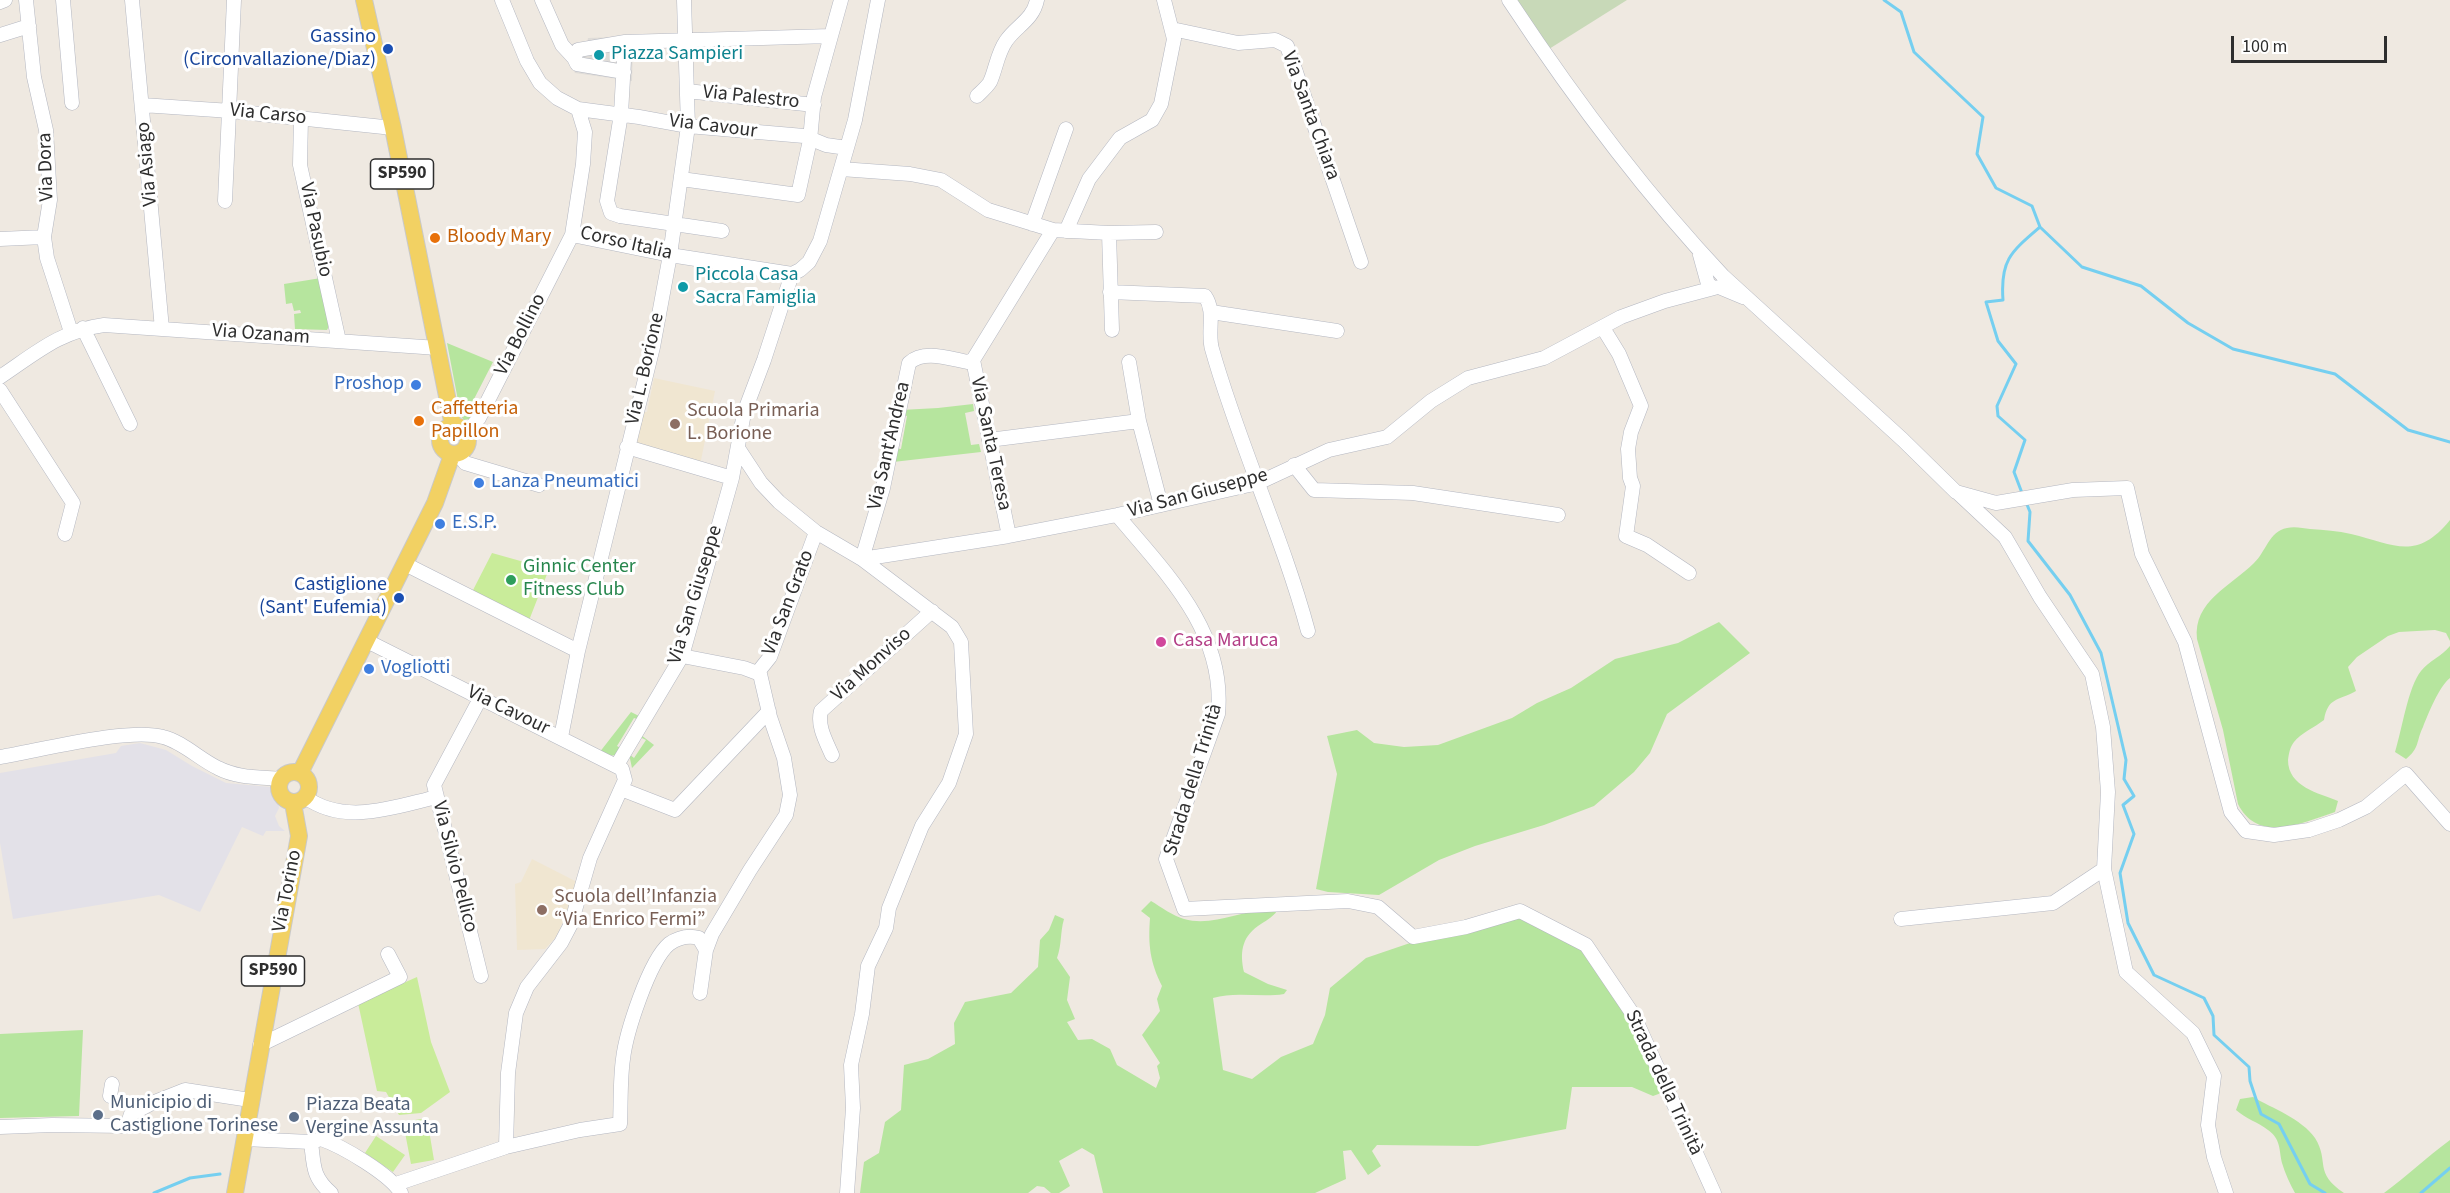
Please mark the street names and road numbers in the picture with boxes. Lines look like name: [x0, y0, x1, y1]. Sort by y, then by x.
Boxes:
street label: Via Santa Chiara: [1276, 48, 1344, 184]
street label: Via Palestro: [701, 81, 801, 115]
street label: Via Carso: [229, 99, 307, 131]
street label: Via Cavour: [668, 110, 758, 144]
street label: Via Asiago: [132, 121, 164, 207]
street label: Via Dora: [34, 132, 60, 202]
road number: SP590: [370, 159, 434, 189]
street label: Via Pasubio: [293, 181, 337, 279]
street label: Corso Italia: [577, 222, 675, 266]
street label: Via Bollino: [490, 290, 552, 380]
street label: Via L. Borione: [621, 311, 671, 427]
street label: Via Ozanam: [211, 320, 311, 350]
street label: Via Santa Teresa: [964, 375, 1016, 513]
street label: Via Sant'Andrea: [864, 379, 916, 513]
street label: Via San Giuseppe: [1126, 464, 1270, 524]
street label: Via San Giuseppe: [664, 523, 728, 667]
street label: Via San Grato: [758, 547, 820, 659]
street label: Via Monviso: [827, 623, 917, 707]
street label: Via Cavour: [463, 681, 553, 741]
street label: Strada della Trinità: [1159, 701, 1229, 859]
street label: Via Silvio Pellico: [426, 799, 482, 935]
street label: Via Torino: [268, 848, 308, 934]
road number: SP590: [242, 956, 304, 986]
street label: Strada della Trinità: [1619, 1006, 1707, 1160]

